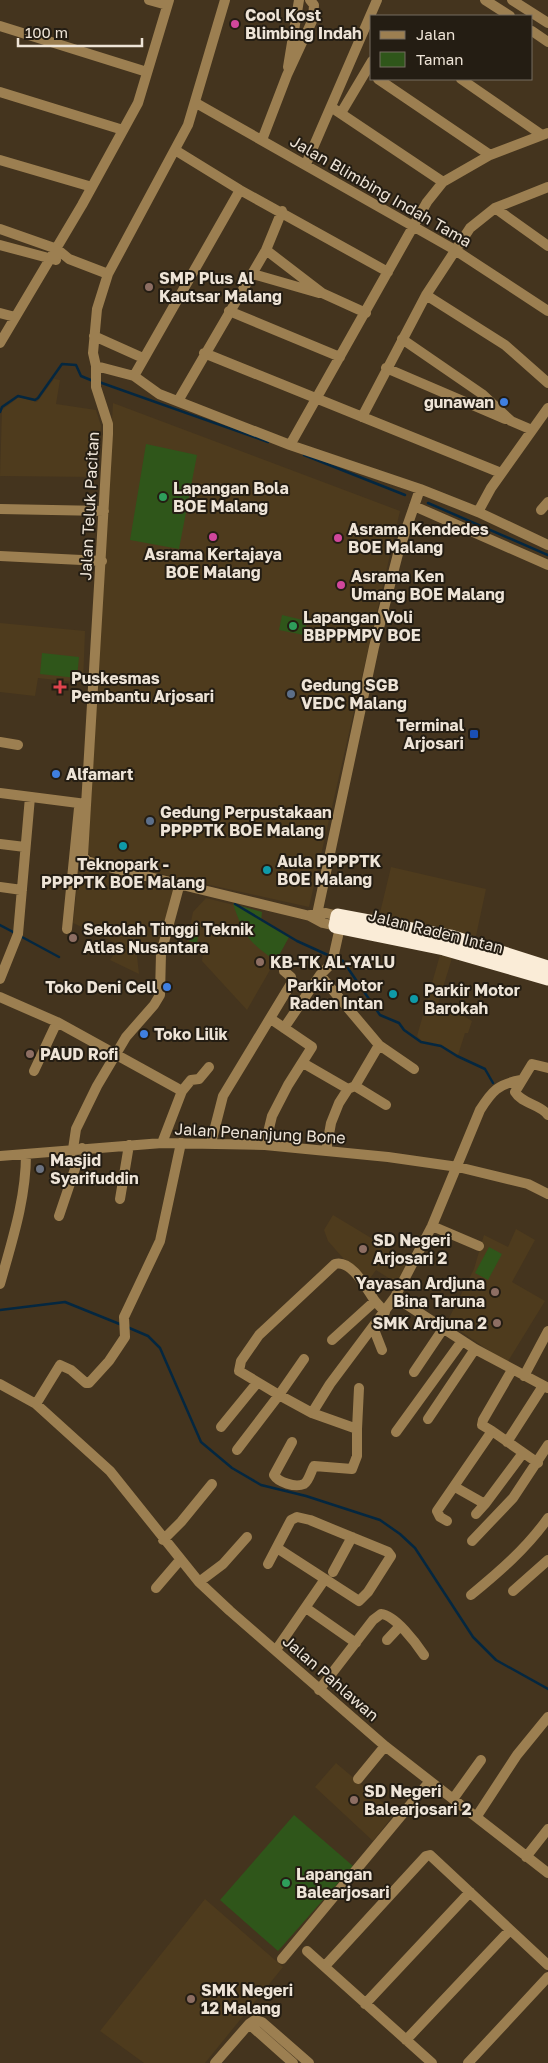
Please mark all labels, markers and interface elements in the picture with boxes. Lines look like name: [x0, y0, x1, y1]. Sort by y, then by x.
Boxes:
place label: Cool Kost Blimbing Indah: [245, 5, 362, 43]
scale bar: [18, 15, 141, 47]
legend: [370, 15, 533, 80]
marker: Cool Kost Blimbing Indah: [229, 18, 241, 30]
text: 100 m: [25, 23, 68, 41]
text: Jalan: [416, 25, 455, 43]
text: Taman: [416, 50, 463, 68]
street label: Jalan Blimbing Indah Tama: [287, 131, 475, 251]
place label: SMP Plus Al Kautsar Malang: [159, 268, 282, 306]
marker: SMP Plus Al Kautsar Malang: [143, 281, 155, 293]
place label: gunawan: [424, 392, 494, 412]
marker: gunawan: [498, 396, 510, 408]
street label: Jalan Teluk Pacitan: [75, 431, 103, 581]
place label: Lapangan Bola BOE Malang: [173, 478, 289, 516]
marker: Lapangan Bola BOE Malang: [157, 491, 169, 503]
place label: Asrama Kendedes BOE Malang: [348, 519, 489, 557]
marker: Asrama Kertajaya BOE Malang: [207, 531, 219, 543]
marker: Asrama Kendedes BOE Malang: [332, 532, 344, 544]
place label: Asrama Kertajaya BOE Malang: [144, 544, 282, 582]
place label: Asrama Ken Umang BOE Malang: [351, 566, 505, 604]
marker: Asrama Ken Umang BOE Malang: [335, 579, 347, 591]
place label: Lapangan Voli BBPPMPV BOE: [303, 607, 421, 645]
marker: Lapangan Voli BBPPMPV BOE: [287, 620, 299, 632]
place label: Puskesmas Pembantu Arjosari: [71, 668, 214, 706]
place label: Gedung SGB VEDC Malang: [301, 675, 407, 713]
marker: Puskesmas Pembantu Arjosari: [53, 680, 67, 694]
marker: Gedung SGB VEDC Malang: [285, 688, 297, 700]
place label: Terminal Arjosari: [397, 715, 465, 753]
marker: Terminal Arjosari: [468, 728, 480, 740]
place label: Alfamart: [66, 764, 133, 784]
marker: Alfamart: [50, 768, 62, 780]
place label: Gedung Perpustakaan PPPPTK BOE Malang: [160, 802, 332, 840]
marker: Gedung Perpustakaan PPPPTK BOE Malang: [144, 815, 156, 827]
marker: Teknopark - PPPPTK BOE Malang: [117, 840, 129, 852]
place label: Aula PPPPTK BOE Malang: [277, 851, 382, 889]
place label: Teknopark - PPPPTK BOE Malang: [41, 854, 205, 892]
marker: Aula PPPPTK BOE Malang: [261, 864, 273, 876]
street label: Jalan Raden Intan: [366, 905, 506, 957]
place label: Sekolah Tinggi Teknik Atlas Nusantara: [83, 919, 254, 957]
marker: Sekolah Tinggi Teknik Atlas Nusantara: [67, 932, 79, 944]
place label: KB-TK AL-YA'LU: [270, 952, 395, 972]
marker: KB-TK AL-YA'LU: [254, 956, 266, 968]
place label: Parkir Motor Raden Intan: [287, 975, 383, 1013]
place label: Toko Deni Cell: [45, 977, 158, 997]
place label: Parkir Motor Barokah: [424, 980, 520, 1018]
marker: Toko Deni Cell: [161, 981, 173, 993]
marker: Parkir Motor Raden Intan: [387, 988, 399, 1000]
marker: Parkir Motor Barokah: [408, 993, 420, 1005]
place label: Toko Lilik: [154, 1024, 229, 1044]
marker: Toko Lilik: [138, 1028, 150, 1040]
place label: PAUD Rofi: [40, 1044, 118, 1064]
marker: PAUD Rofi: [24, 1048, 36, 1060]
street label: Jalan Penanjung Bone: [174, 1119, 346, 1147]
place label: Masjid Syarifuddin: [50, 1150, 139, 1188]
marker: Masjid Syarifuddin: [34, 1163, 46, 1175]
place label: SD Negeri Arjosari 2: [373, 1230, 451, 1268]
marker: SD Negeri Arjosari 2: [357, 1243, 369, 1255]
place label: Yayasan Ardjuna Bina Taruna: [356, 1273, 485, 1311]
marker: Yayasan Ardjuna Bina Taruna: [489, 1286, 501, 1298]
place label: SMK Ardjuna 2: [373, 1313, 487, 1333]
marker: SMK Ardjuna 2: [491, 1317, 503, 1329]
street label: Jalan Pahlawan: [279, 1631, 383, 1725]
place label: SD Negeri Balearjosari 2: [364, 1781, 472, 1819]
marker: SD Negeri Balearjosari 2: [348, 1794, 360, 1806]
place label: Lapangan Balearjosari: [296, 1864, 390, 1902]
marker: Lapangan Balearjosari: [280, 1877, 292, 1889]
place label: SMK Negeri 12 Malang: [201, 1980, 293, 2018]
marker: SMK Negeri 12 Malang: [185, 1993, 197, 2005]

